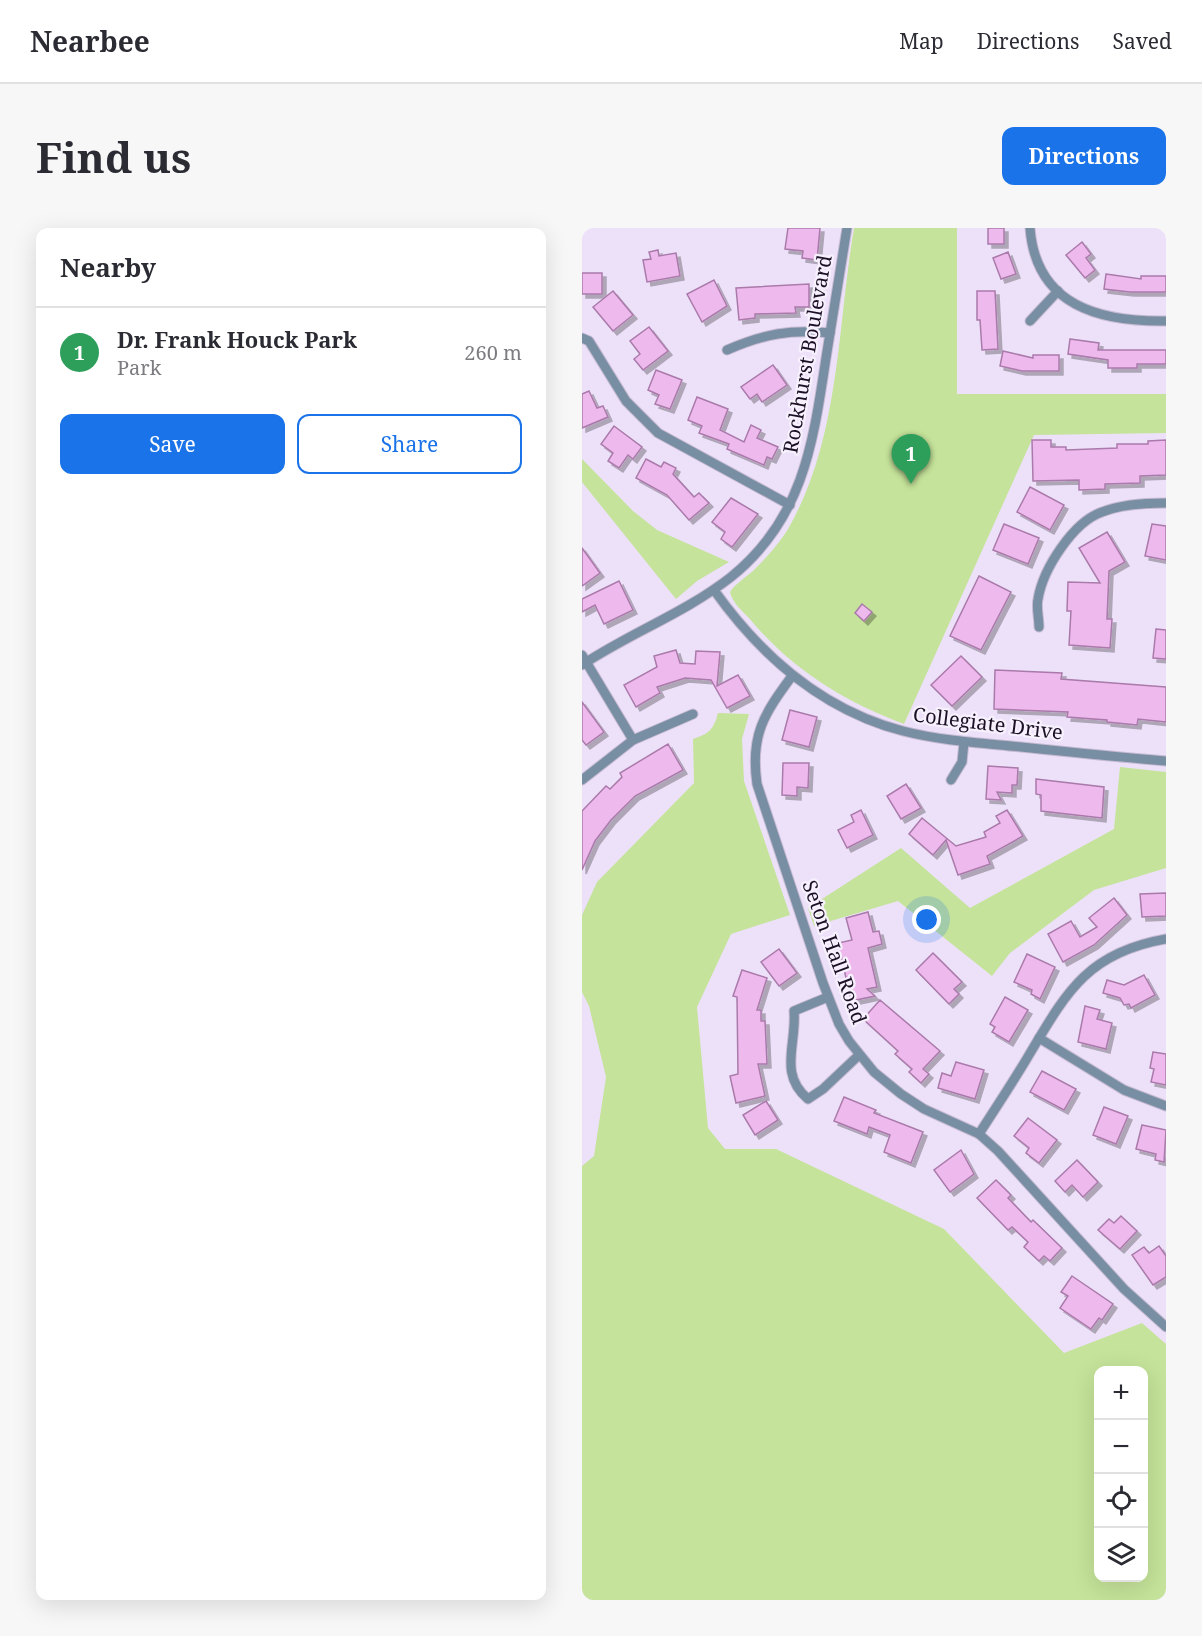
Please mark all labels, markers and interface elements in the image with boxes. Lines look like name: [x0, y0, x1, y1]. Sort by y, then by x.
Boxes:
text: Nearbee: [30, 22, 150, 60]
text: Map: [899, 27, 944, 55]
text: Directions: [977, 27, 1079, 55]
text: Saved: [1112, 27, 1172, 55]
button: Directions: [1002, 127, 1166, 185]
text: Find us: [36, 128, 191, 185]
text: Nearby: [60, 249, 156, 285]
street label: Rockhurst Boulevard: [776, 253, 838, 455]
text: Dr. Frank Houck Park: [117, 324, 357, 354]
text: 1: [74, 339, 85, 366]
text: 260 m: [464, 339, 522, 366]
text: Park: [117, 354, 161, 381]
button: Save: [60, 414, 285, 474]
button: Share: [297, 414, 522, 474]
pin: 1: [892, 434, 930, 484]
street label: Collegiate Drive: [911, 700, 1065, 746]
street label: Seton Hall Road: [796, 876, 874, 1028]
your location: [912, 905, 941, 934]
map controls: [1094, 1366, 1148, 1582]
button: +: [1094, 1366, 1148, 1420]
button: −: [1094, 1420, 1148, 1474]
button: locate: [1094, 1474, 1148, 1528]
button: layers: [1094, 1528, 1148, 1582]

